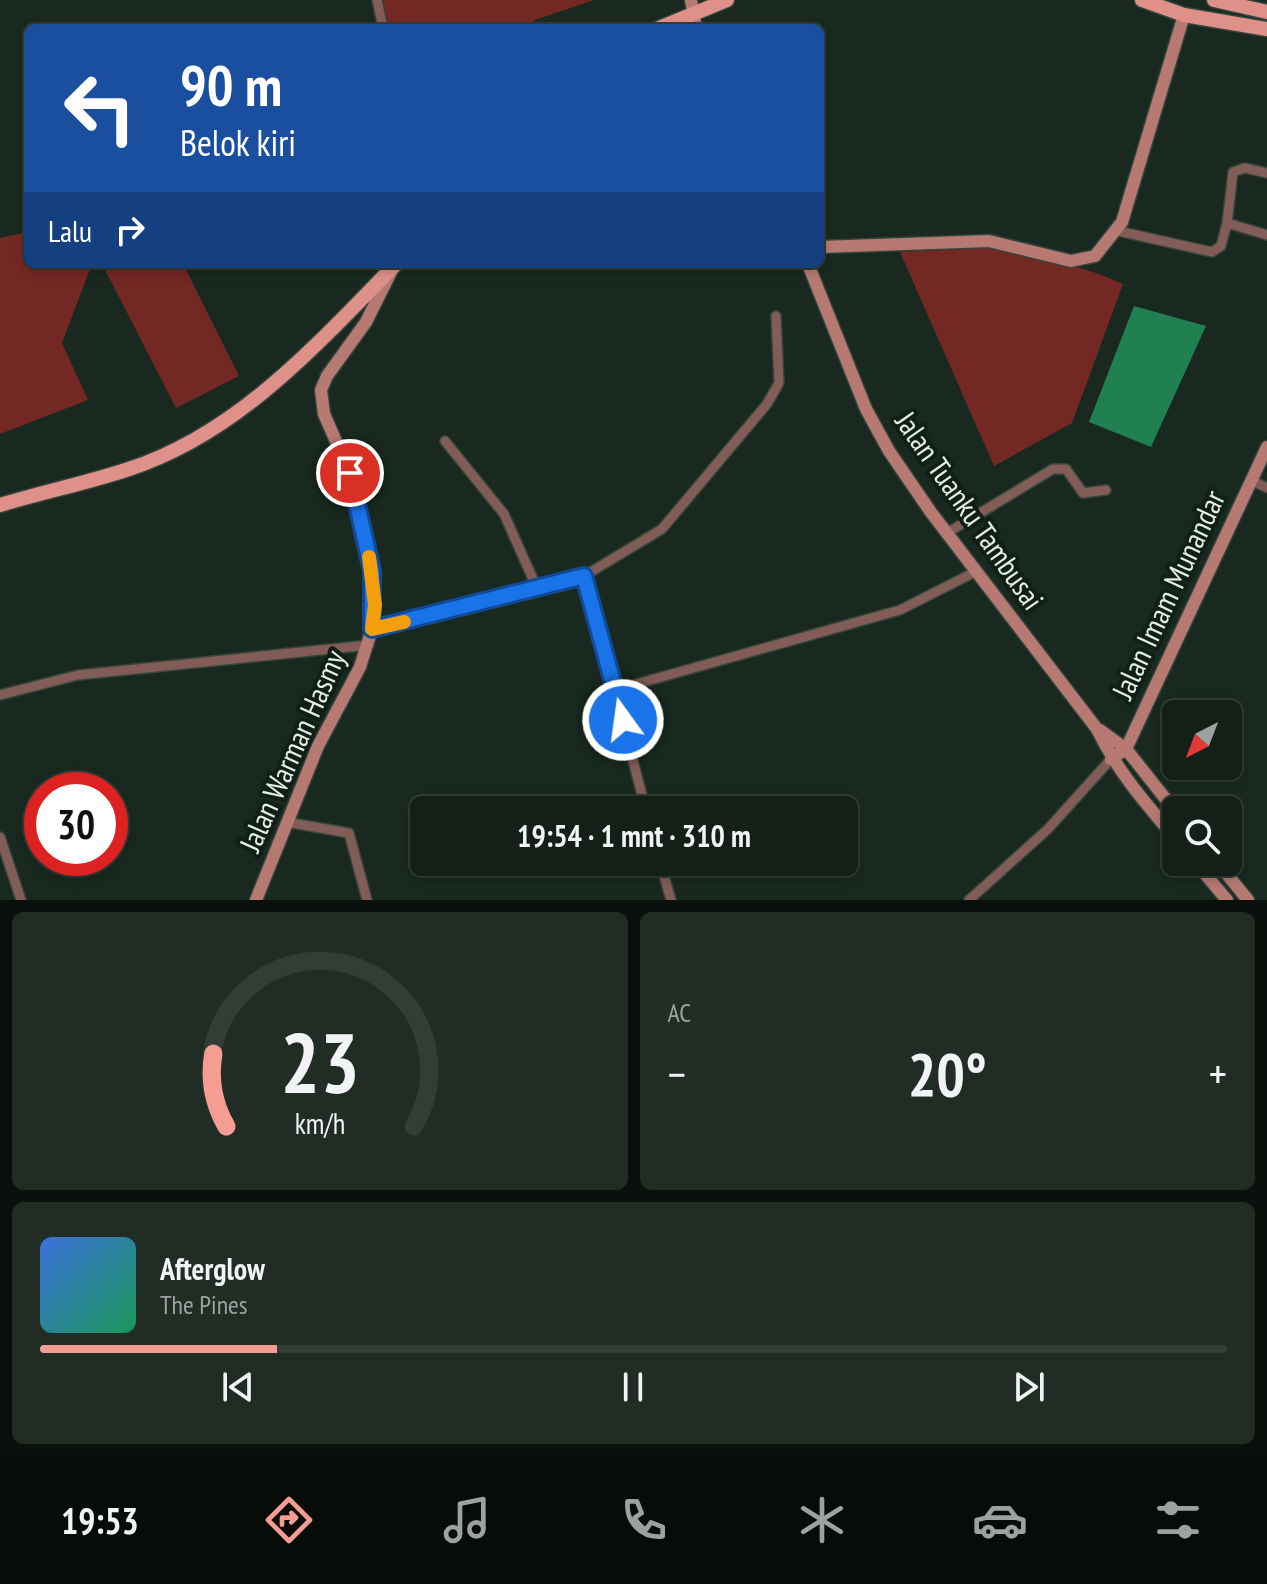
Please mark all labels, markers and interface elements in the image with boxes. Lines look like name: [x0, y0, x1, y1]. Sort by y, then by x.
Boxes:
text: 90 m: [180, 49, 282, 121]
icon: left: [48, 56, 152, 160]
text: Belok kiri: [180, 119, 296, 166]
icon: right: [108, 208, 152, 252]
text: Lalu: [48, 211, 92, 250]
street label: Jalan Tuanku Tambusai: [887, 403, 1053, 617]
pin: [316, 439, 384, 507]
icon: arrive: [328, 451, 372, 495]
street label: Jalan Imam Munandar: [1102, 483, 1233, 706]
street label: Jalan Warman Hasmy: [229, 643, 354, 858]
position arrow: [581, 678, 665, 762]
north arrow: [1162, 700, 1242, 780]
map controls: [1162, 700, 1242, 876]
speed limit sign: 30: [24, 772, 128, 876]
button: search: [1162, 796, 1242, 876]
text: 19:54 · 1 mnt · 310 m: [517, 816, 751, 855]
text: AC: [668, 996, 691, 1029]
text: 23: [280, 1008, 360, 1116]
text: 20°: [908, 1035, 987, 1113]
text: −: [668, 1045, 686, 1102]
text: +: [1209, 1045, 1227, 1102]
text: km/h: [294, 1105, 345, 1142]
text: Afterglow: [160, 1249, 265, 1288]
text: The Pines: [160, 1288, 248, 1321]
icon: previous: [216, 1365, 260, 1409]
icon: pause: [611, 1365, 655, 1409]
icon: next: [1007, 1365, 1051, 1409]
icon: directions: [261, 1492, 317, 1548]
icon: music: [439, 1492, 495, 1548]
icon: phone: [616, 1492, 672, 1548]
icon: climate: [794, 1492, 850, 1548]
icon: car: [972, 1492, 1028, 1548]
icon: filters: [1150, 1492, 1206, 1548]
text: 19:53: [61, 1497, 139, 1544]

